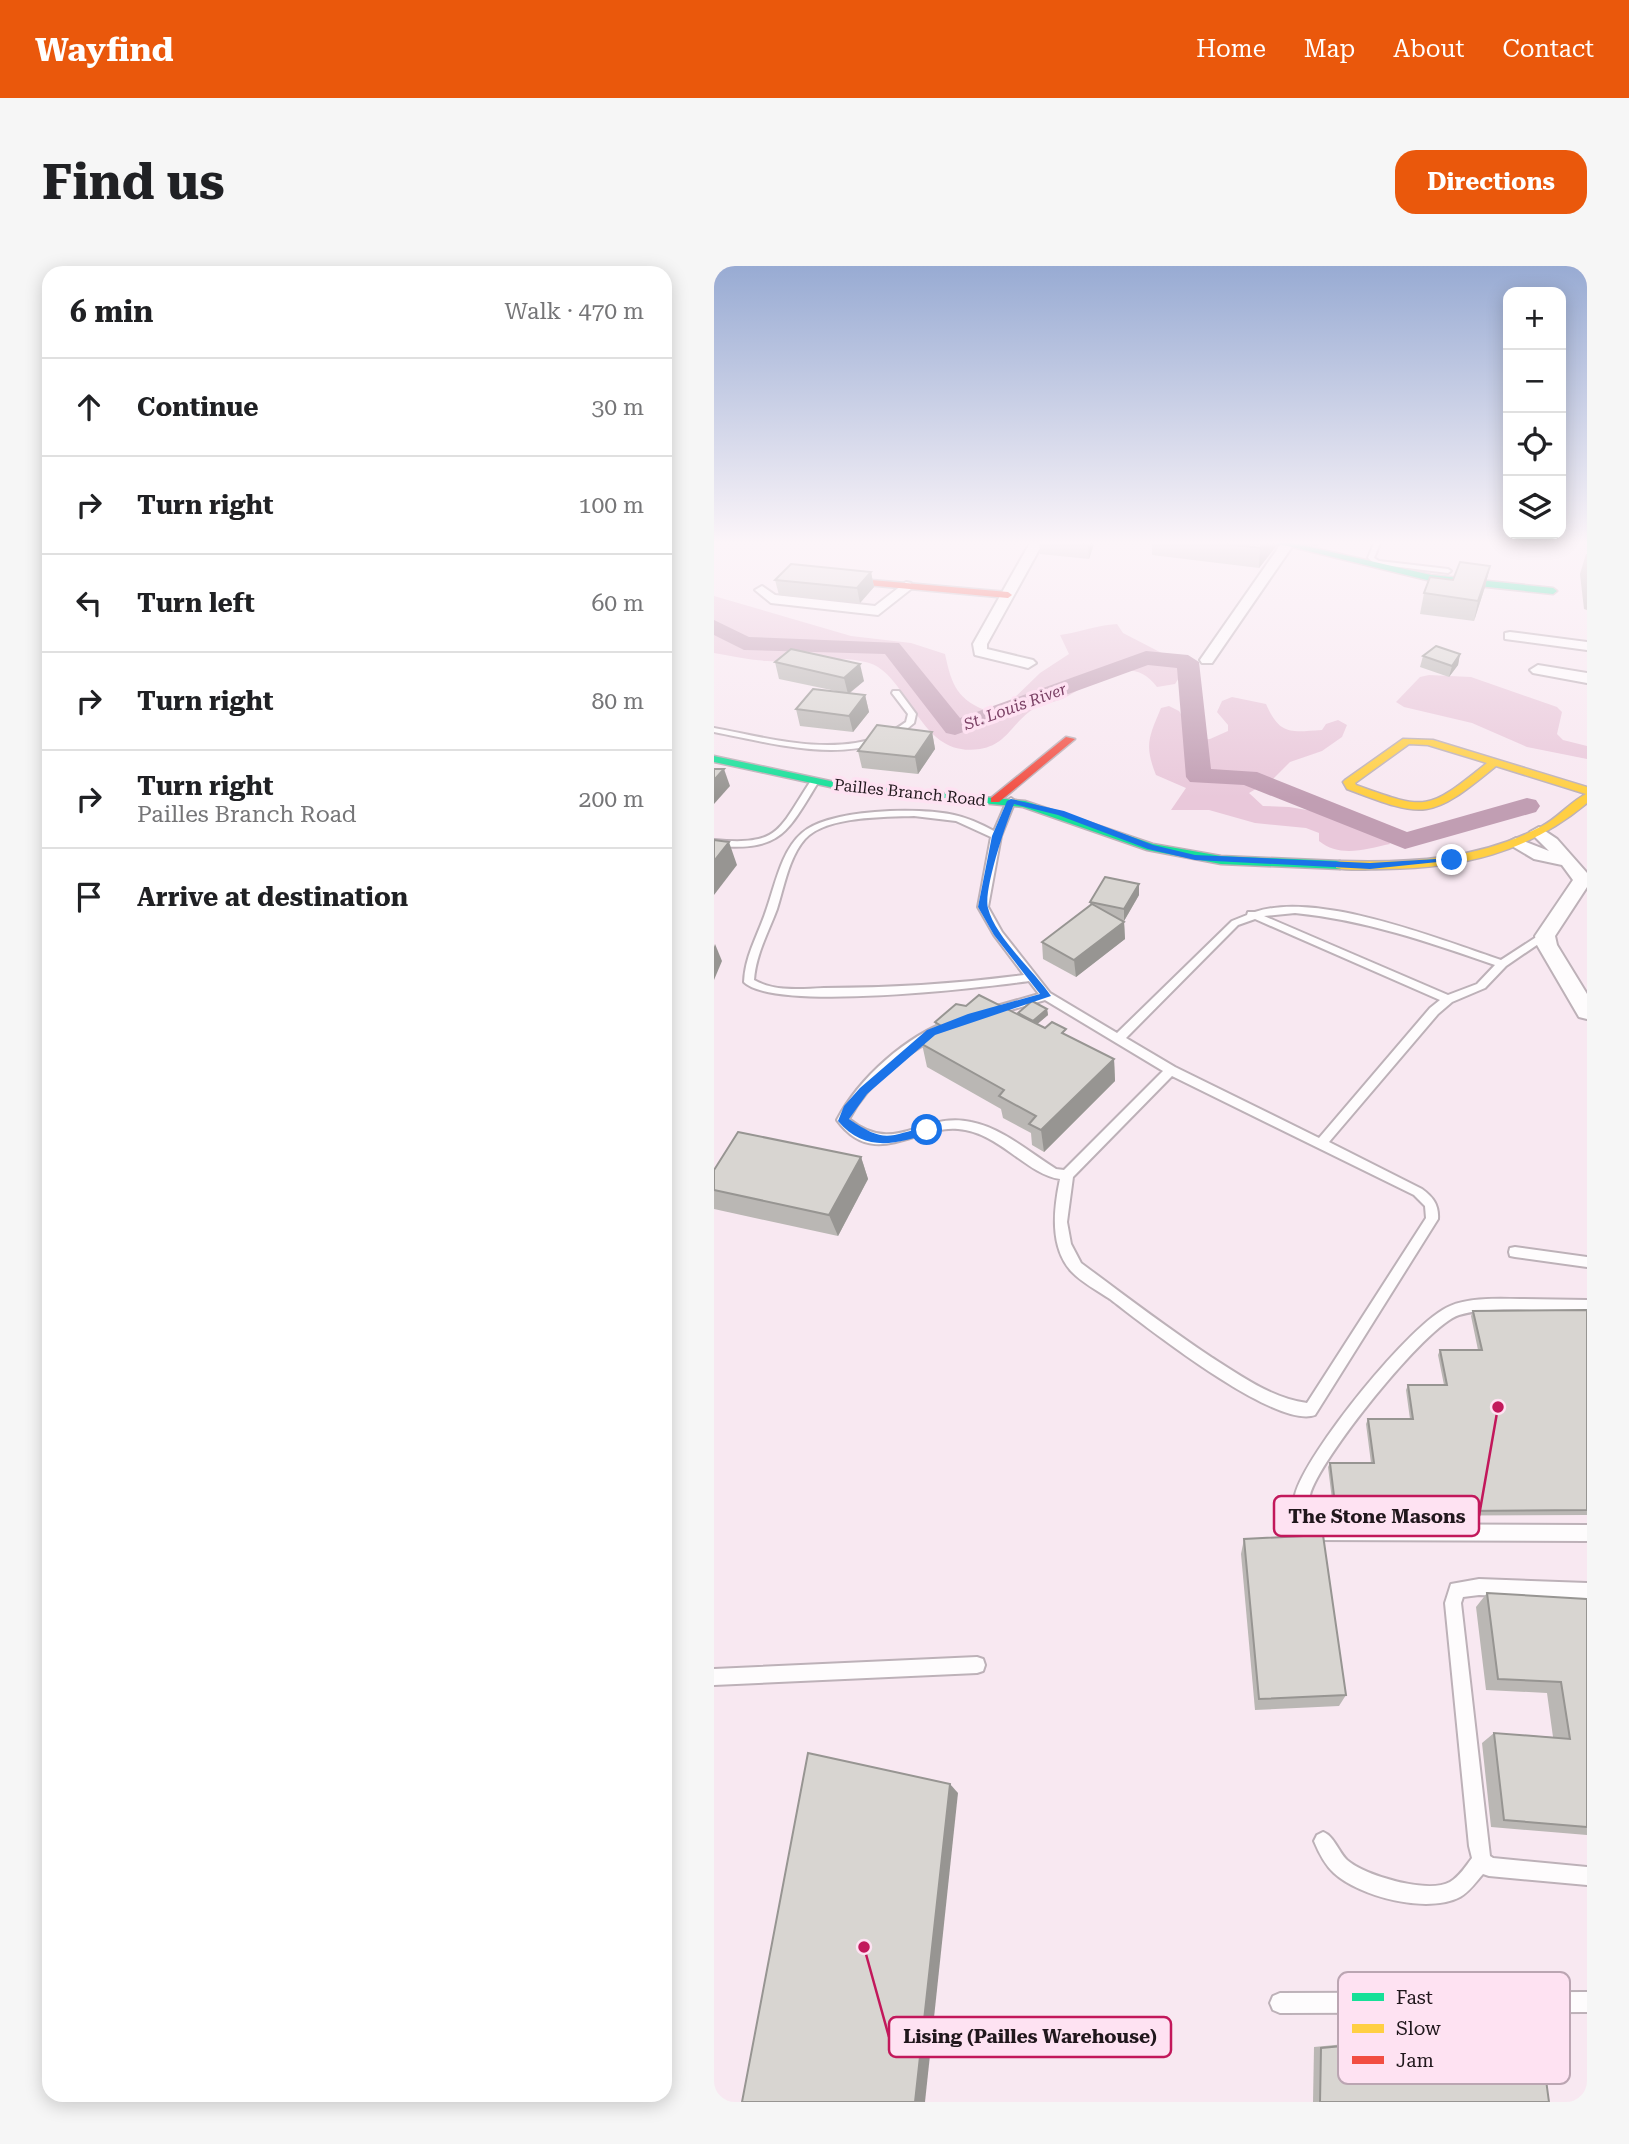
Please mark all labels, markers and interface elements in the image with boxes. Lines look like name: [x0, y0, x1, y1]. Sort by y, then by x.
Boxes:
text: Wayfind: [35, 30, 174, 69]
text: Home: [1196, 35, 1266, 63]
text: Map: [1304, 35, 1355, 63]
text: About: [1393, 35, 1464, 63]
text: Contact: [1502, 35, 1594, 63]
button: Directions: [1395, 150, 1587, 214]
text: Find us: [42, 154, 225, 211]
map controls: [1503, 287, 1566, 539]
button: +: [1503, 287, 1566, 350]
text: 6 min: [70, 294, 153, 329]
text: Walk · 470 m: [505, 298, 644, 325]
button: −: [1503, 350, 1566, 413]
icon: ahead: [70, 388, 108, 426]
text: Continue: [137, 392, 259, 422]
text: 30 m: [591, 394, 644, 421]
button: locate: [1503, 413, 1566, 476]
button: layers: [1503, 476, 1566, 539]
icon: right: [70, 486, 108, 524]
text: Turn right: [137, 490, 273, 520]
text: 100 m: [579, 492, 644, 519]
icon: left: [70, 584, 108, 622]
text: Turn left: [137, 588, 255, 618]
text: 60 m: [591, 590, 644, 617]
water label: St. Louis River: [960, 679, 1070, 734]
icon: right: [70, 682, 108, 720]
text: Turn right: [137, 686, 273, 716]
text: 80 m: [591, 688, 644, 715]
text: Turn right: [137, 771, 273, 801]
street label: Pailles Branch Road: [833, 775, 987, 810]
icon: right: [70, 780, 108, 818]
text: 200 m: [579, 786, 644, 813]
text: Pailles Branch Road: [137, 801, 357, 828]
route end: [1436, 844, 1467, 875]
icon: arrive: [70, 878, 108, 916]
text: Arrive at destination: [137, 882, 408, 912]
route start: [911, 1114, 942, 1145]
callout: The Stone Masons: [1274, 1496, 1479, 1536]
text: The Stone Masons: [1288, 1505, 1466, 1528]
legend: [1338, 1972, 1570, 2084]
text: Fast: [1396, 1986, 1433, 2009]
callout: Lising (Pailles Warehouse): [889, 2017, 1171, 2057]
text: Slow: [1396, 2017, 1441, 2040]
text: Lising (Pailles Warehouse): [903, 2025, 1157, 2048]
text: Jam: [1396, 2049, 1434, 2072]

